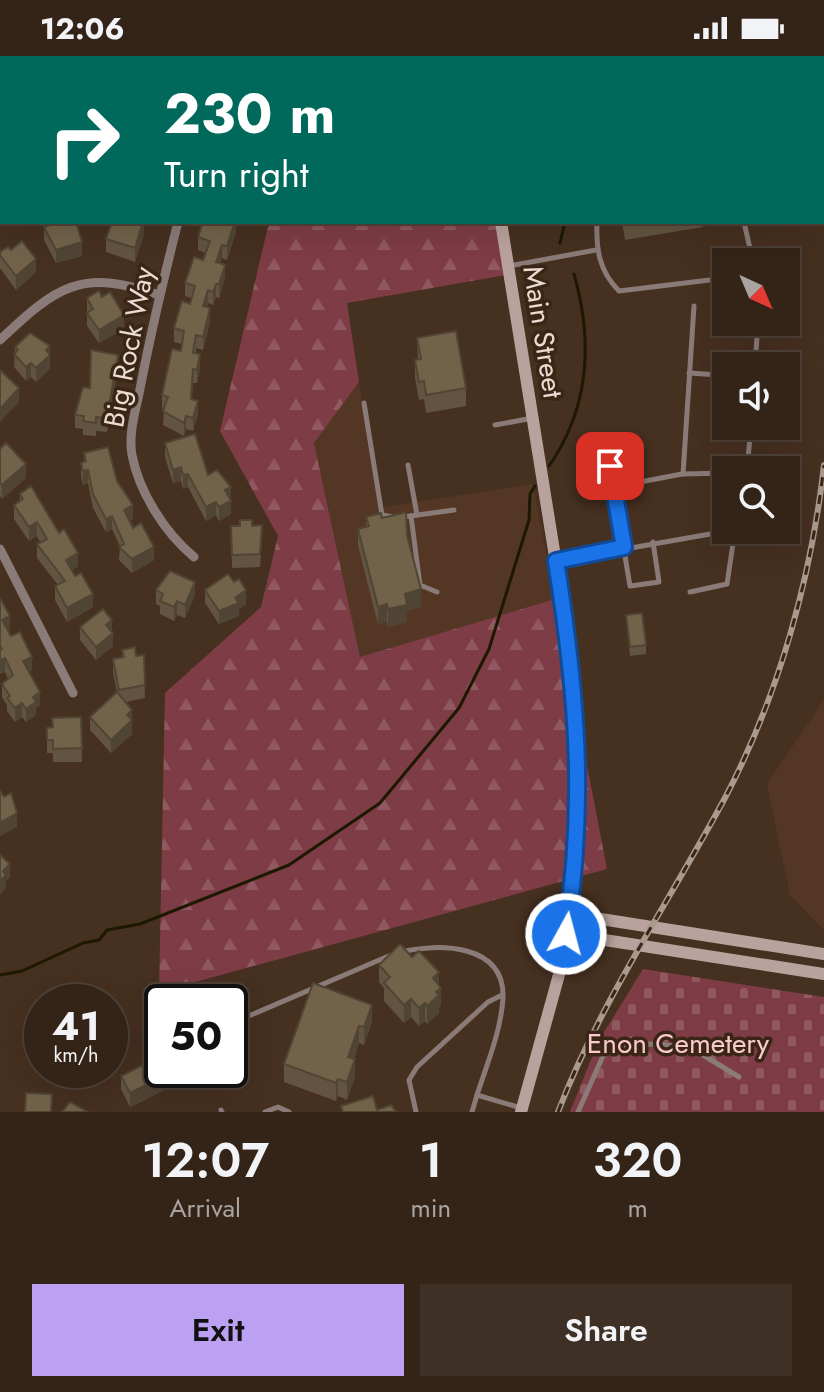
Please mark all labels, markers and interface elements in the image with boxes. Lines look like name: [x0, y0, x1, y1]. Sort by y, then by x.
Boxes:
text: 12:06: [40, 7, 125, 50]
text: 230 m: [164, 73, 335, 154]
icon: right: [32, 88, 136, 192]
text: Turn right: [164, 148, 309, 200]
north arrow: [712, 248, 800, 336]
map controls: [712, 248, 800, 544]
street label: Big Rock Way: [93, 262, 165, 431]
street label: Main Street: [512, 263, 574, 401]
button: sound: [712, 352, 800, 440]
pin: [576, 432, 644, 500]
icon: arrive: [588, 444, 632, 488]
button: search: [712, 456, 800, 544]
position arrow: [524, 892, 608, 976]
speed limit sign: 50: [144, 984, 248, 1088]
text: 41: [52, 997, 100, 1055]
park label: Enon Cemetery: [587, 1023, 770, 1064]
text: km/h: [53, 1041, 99, 1070]
text: 12:07: [142, 1126, 269, 1195]
text: 1: [419, 1126, 443, 1195]
text: 320: [593, 1126, 682, 1195]
text: Arrival: [169, 1189, 241, 1227]
text: min: [411, 1189, 451, 1227]
text: m: [627, 1189, 648, 1227]
button: Exit: [32, 1284, 404, 1376]
button: Share: [420, 1284, 792, 1376]

